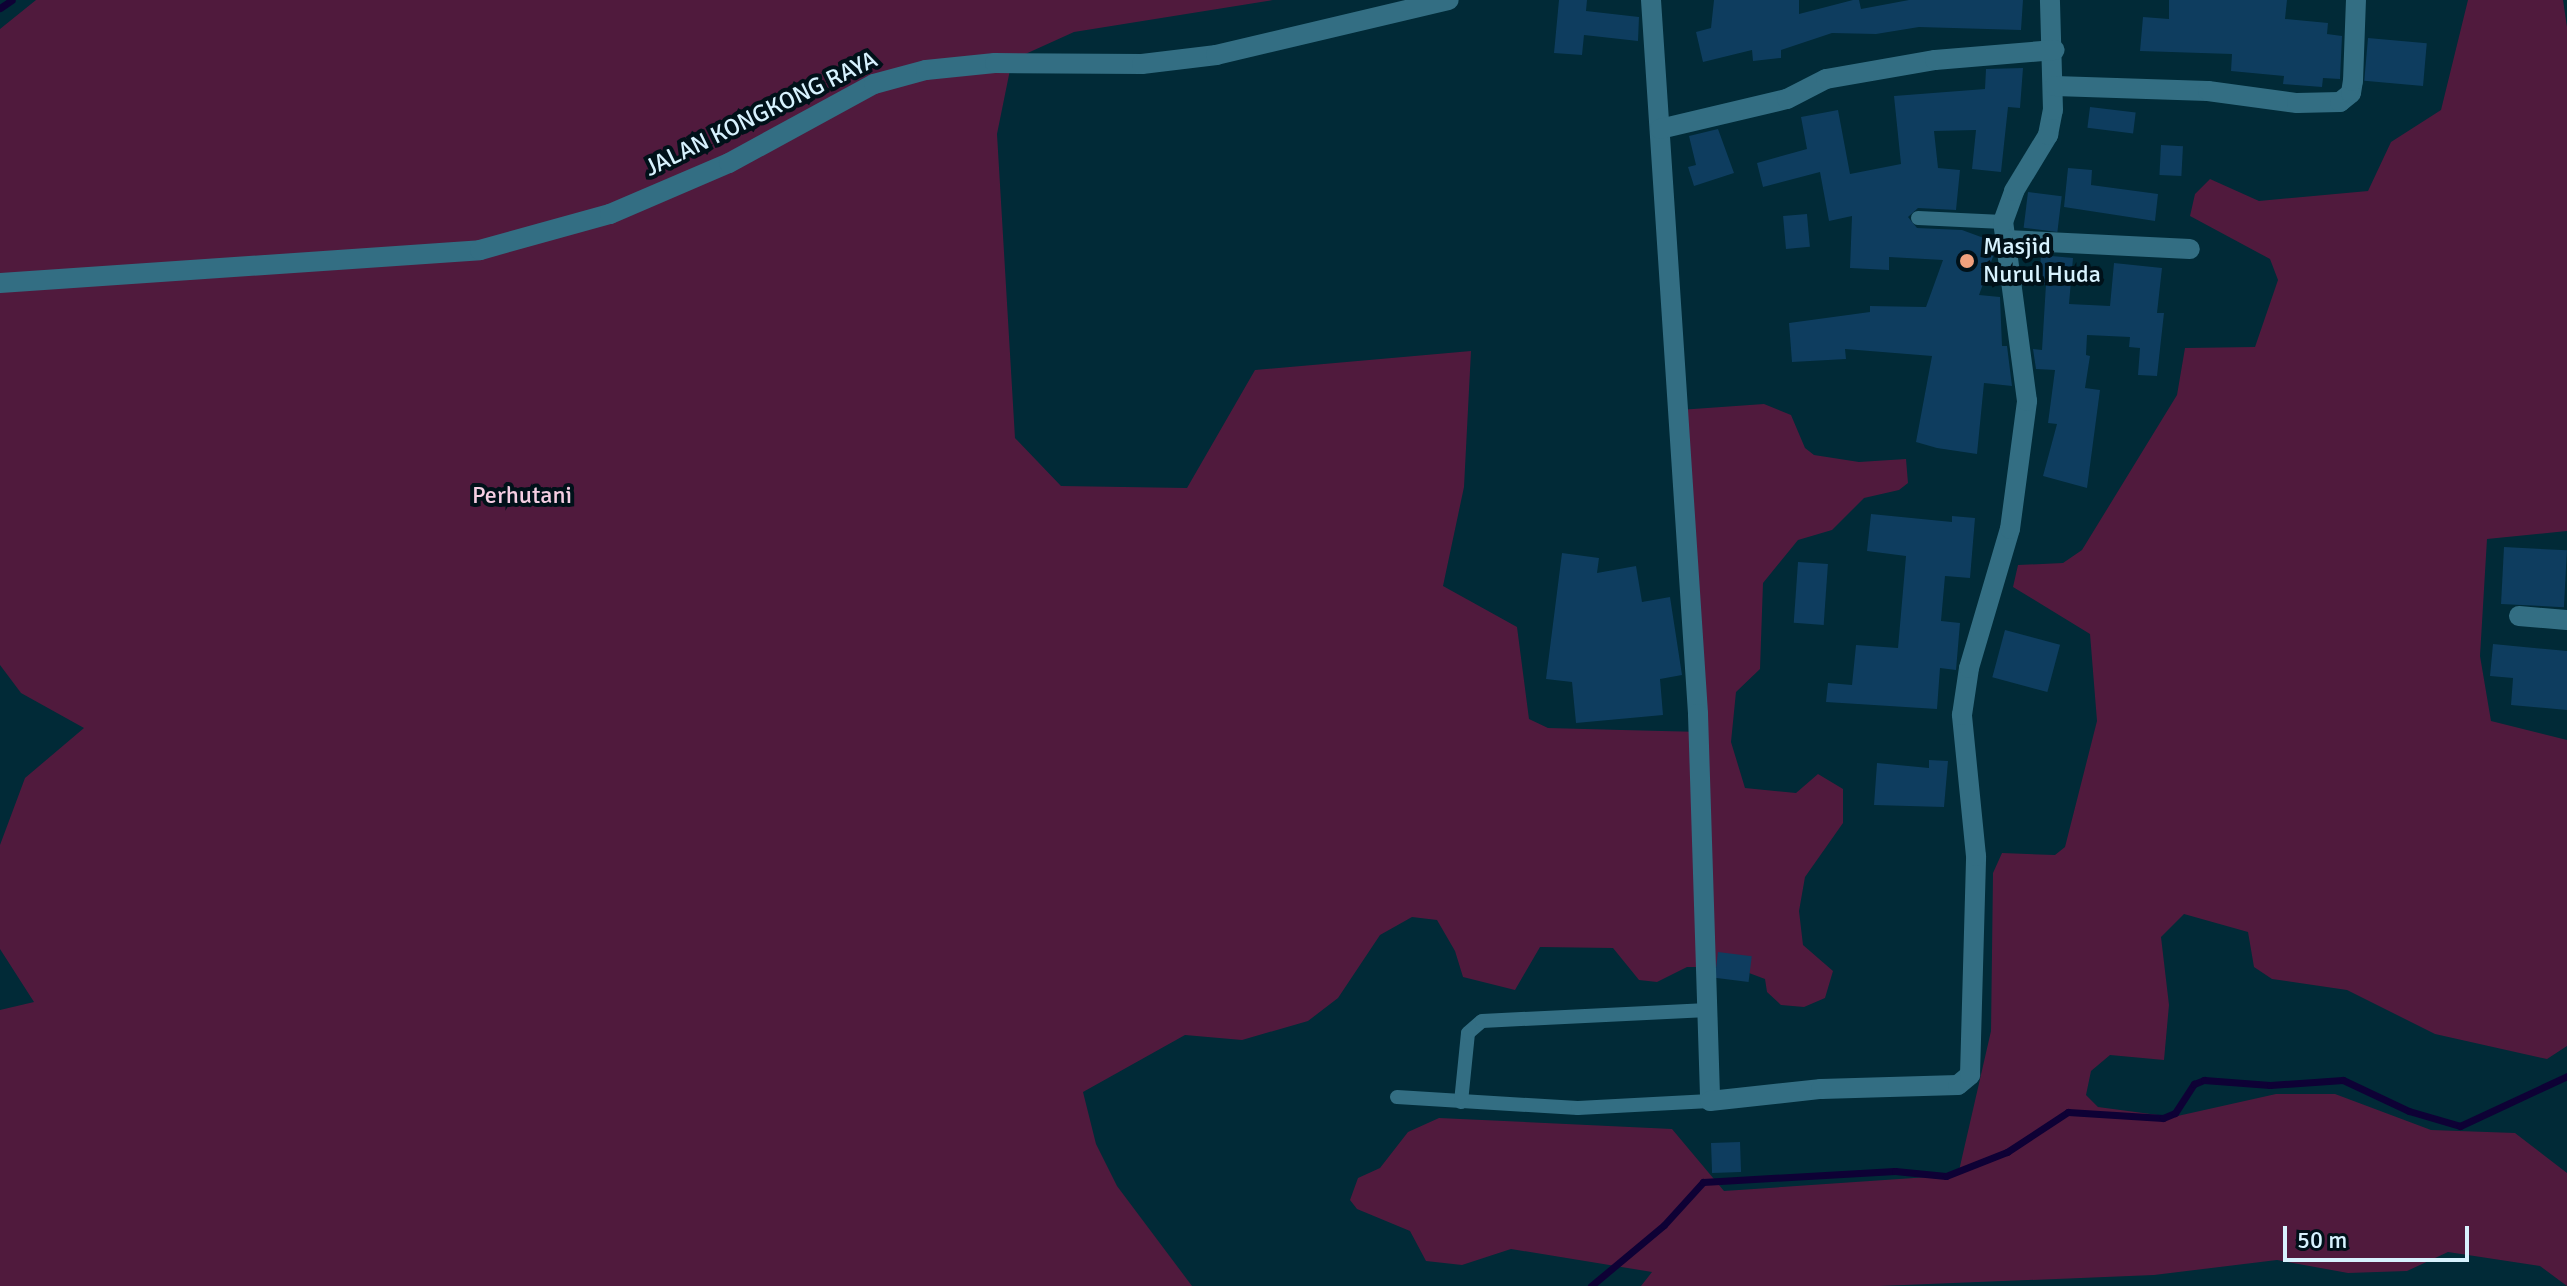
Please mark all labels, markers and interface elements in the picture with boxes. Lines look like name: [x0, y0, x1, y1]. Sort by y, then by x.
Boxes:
street label: JALAN KONGKONG RAYA: [640, 45, 882, 183]
place label: Masjid Nurul Huda: [1983, 233, 2101, 289]
marker: Masjid Nurul Huda: [1958, 252, 1976, 270]
park label: Perhutani: [472, 482, 572, 510]
scale bar: [2287, 1210, 2473, 1260]
text: 50 m: [2297, 1225, 2347, 1255]

